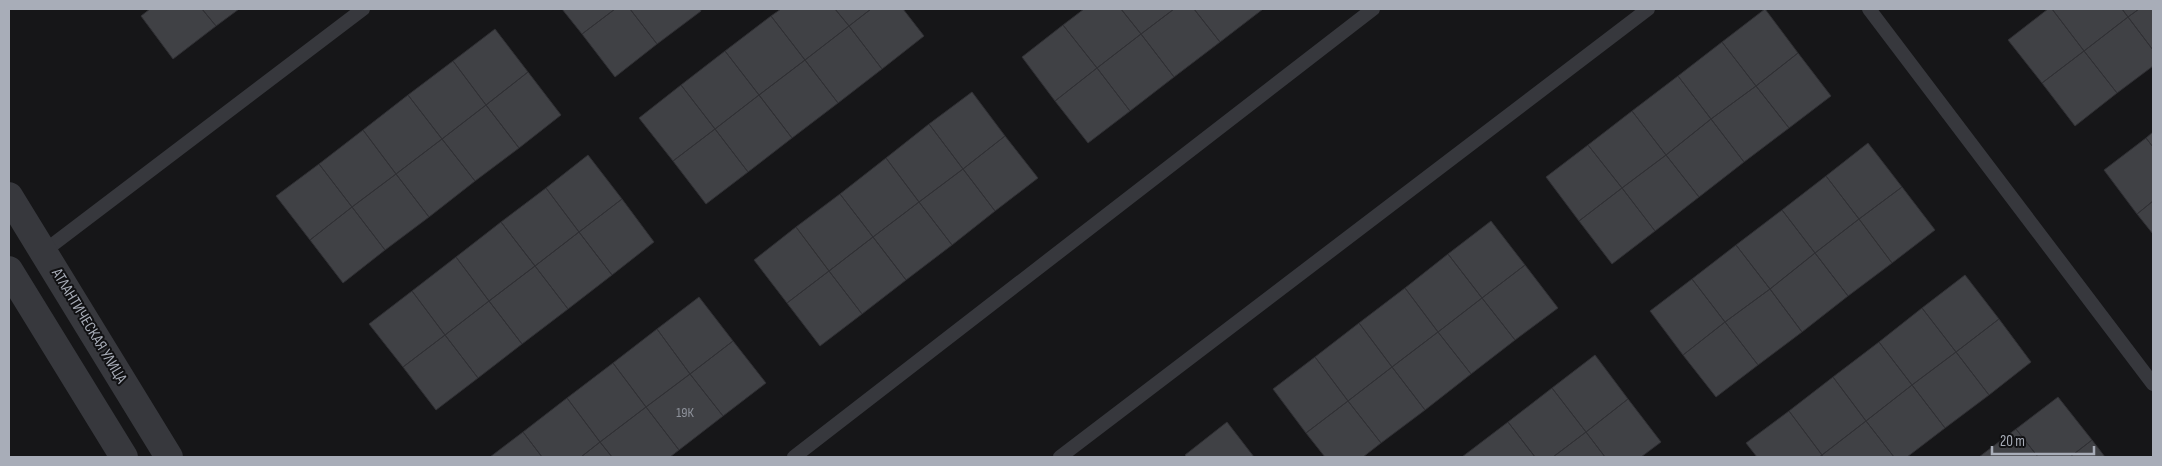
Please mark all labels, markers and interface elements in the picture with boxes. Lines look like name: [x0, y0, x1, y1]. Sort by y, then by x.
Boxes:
street label: АТЛАНТИЧЕСКАЯ УЛИЦА: [47, 264, 131, 387]
house number: 19К: [676, 404, 694, 421]
scale bar: [1992, 424, 2094, 456]
text: 20 m: [2000, 432, 2025, 451]

